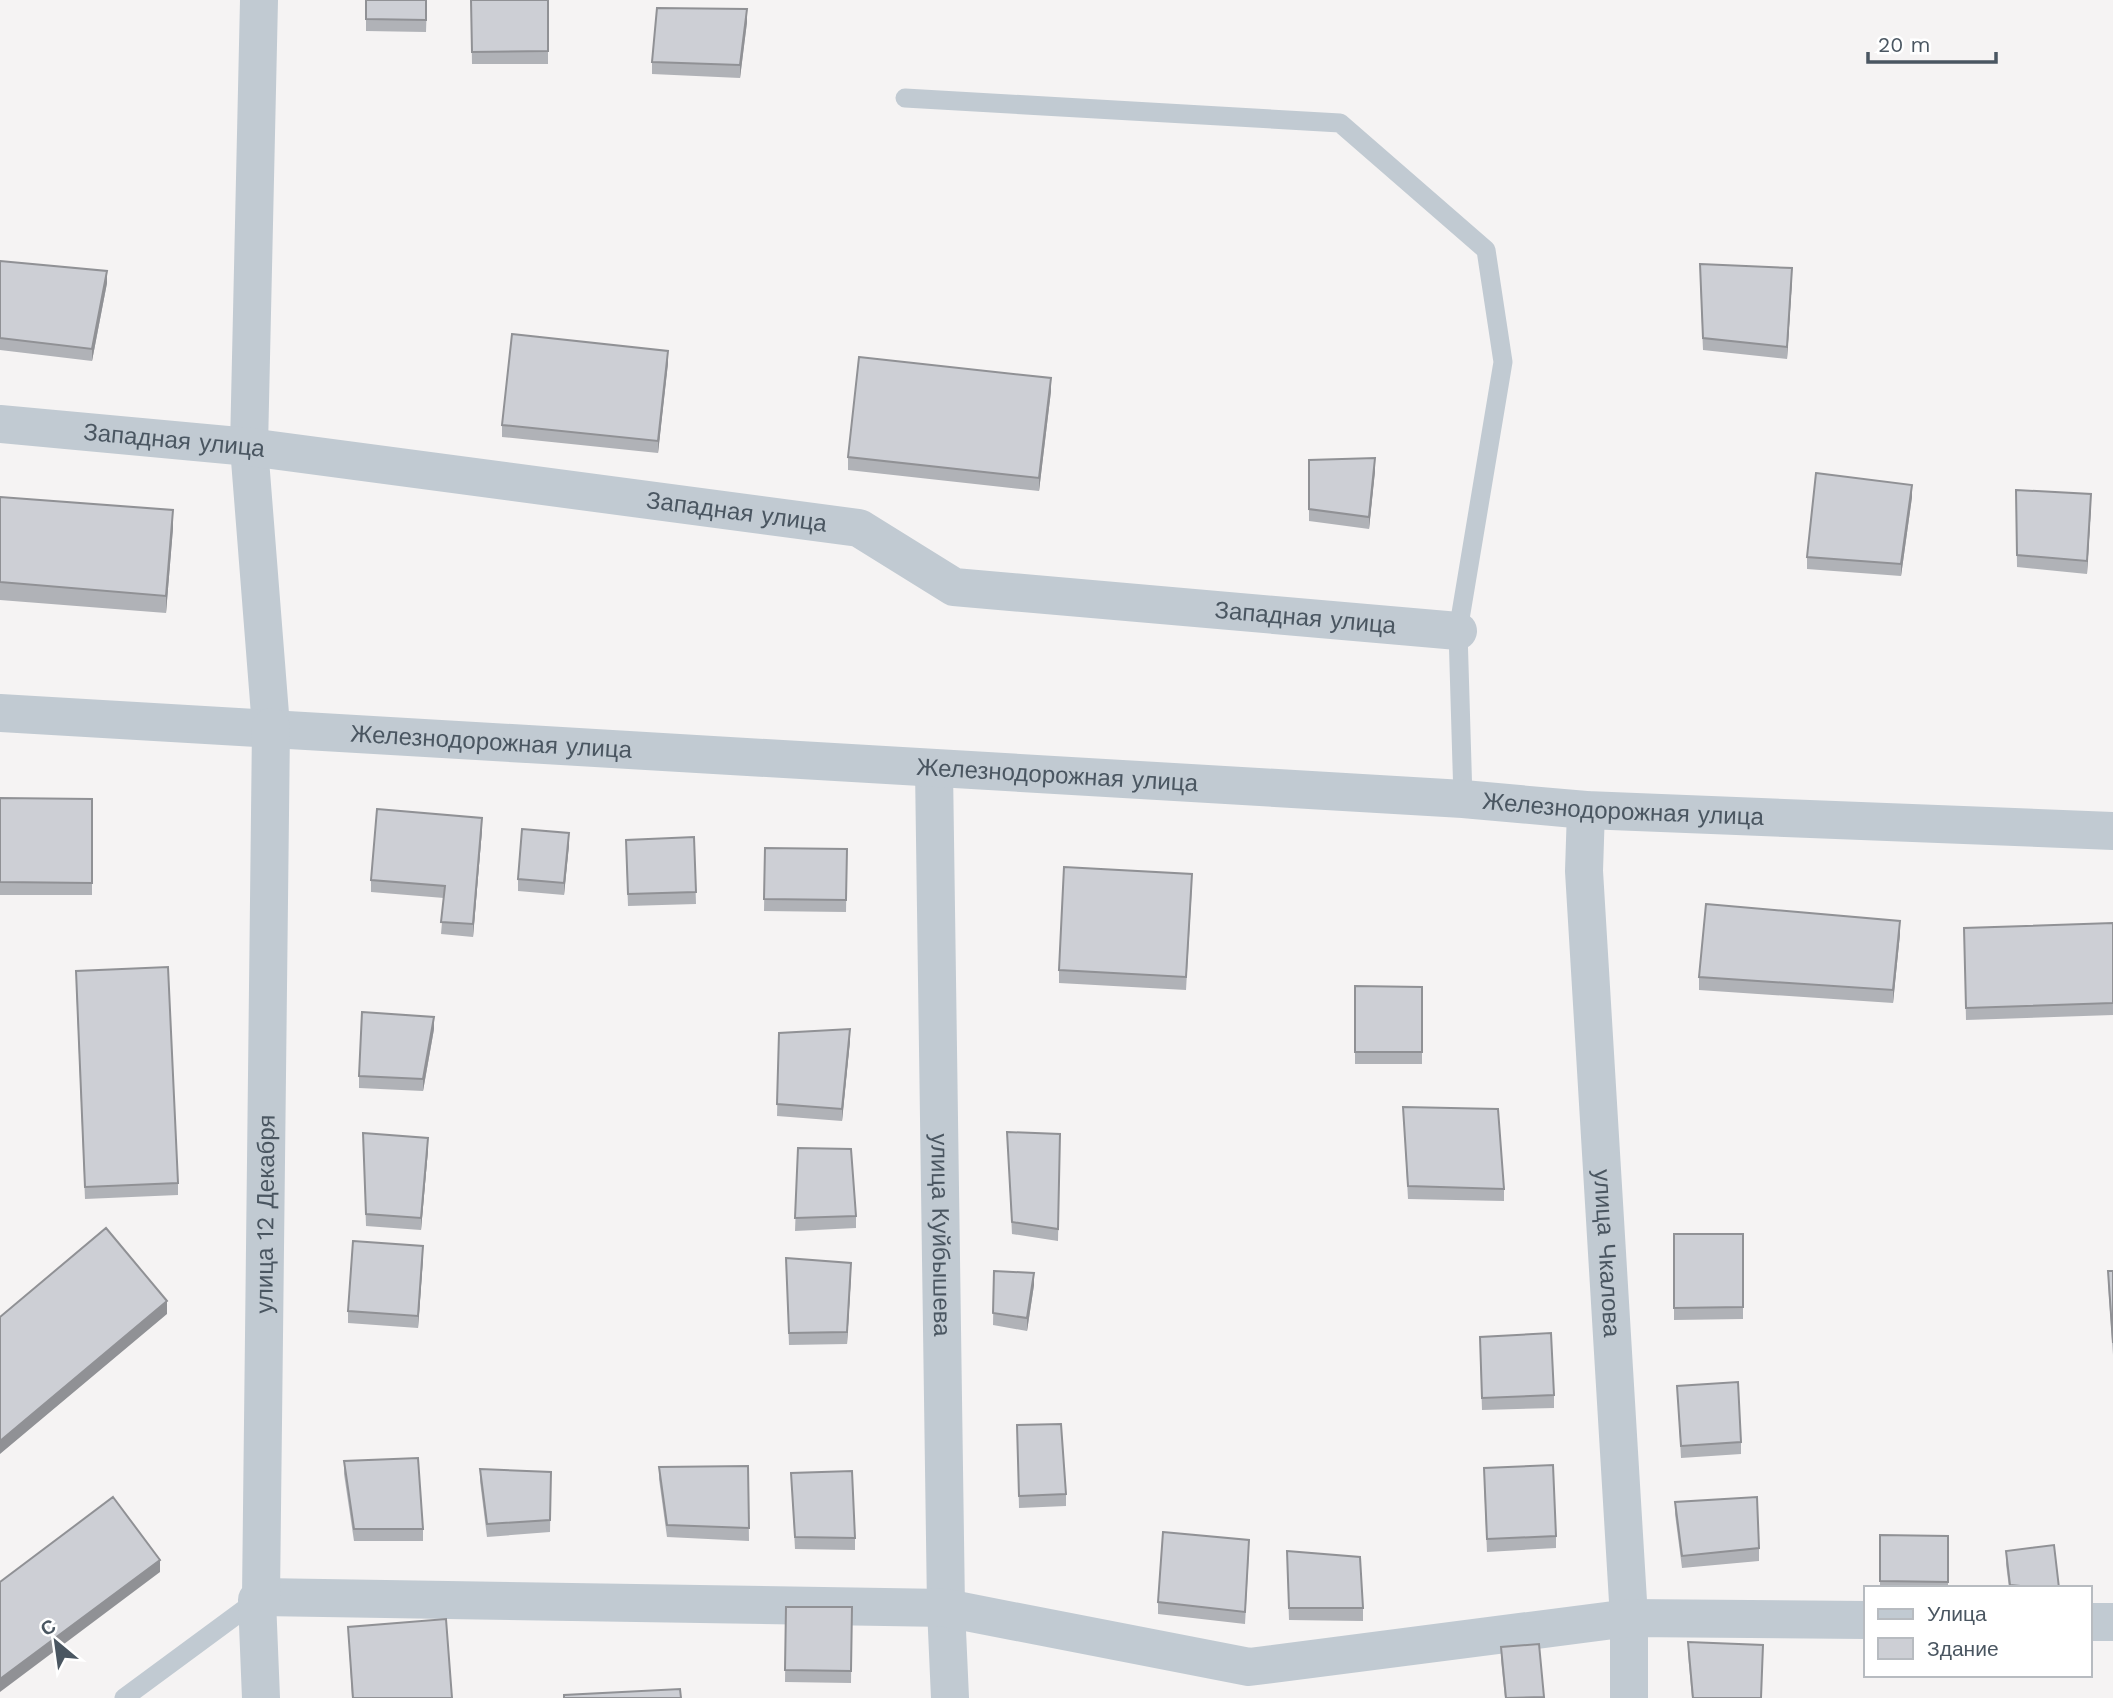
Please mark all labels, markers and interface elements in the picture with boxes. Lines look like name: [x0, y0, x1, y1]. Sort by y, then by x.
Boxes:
scale bar: [1868, 21, 1996, 65]
text: 20 m: [1878, 32, 1930, 57]
street label: Западная улица: [82, 418, 267, 463]
street label: Западная улица: [645, 486, 829, 538]
street label: Западная улица: [1214, 596, 1398, 640]
street label: Железнодорожная улица: [350, 720, 633, 764]
street label: Железнодорожная улица: [916, 753, 1199, 797]
street label: Железнодорожная улица: [1481, 787, 1765, 831]
street label: улица 12 Декабря: [250, 1114, 281, 1314]
street label: улица Куйбышева: [925, 1133, 956, 1337]
street label: улица Чкалова: [1588, 1169, 1626, 1339]
legend: [1864, 1586, 2092, 1677]
text: Улица: [1927, 1601, 1987, 1626]
north arrow: [21, 1607, 91, 1677]
text: С: [36, 1614, 60, 1641]
text: Здание: [1927, 1636, 1999, 1661]

